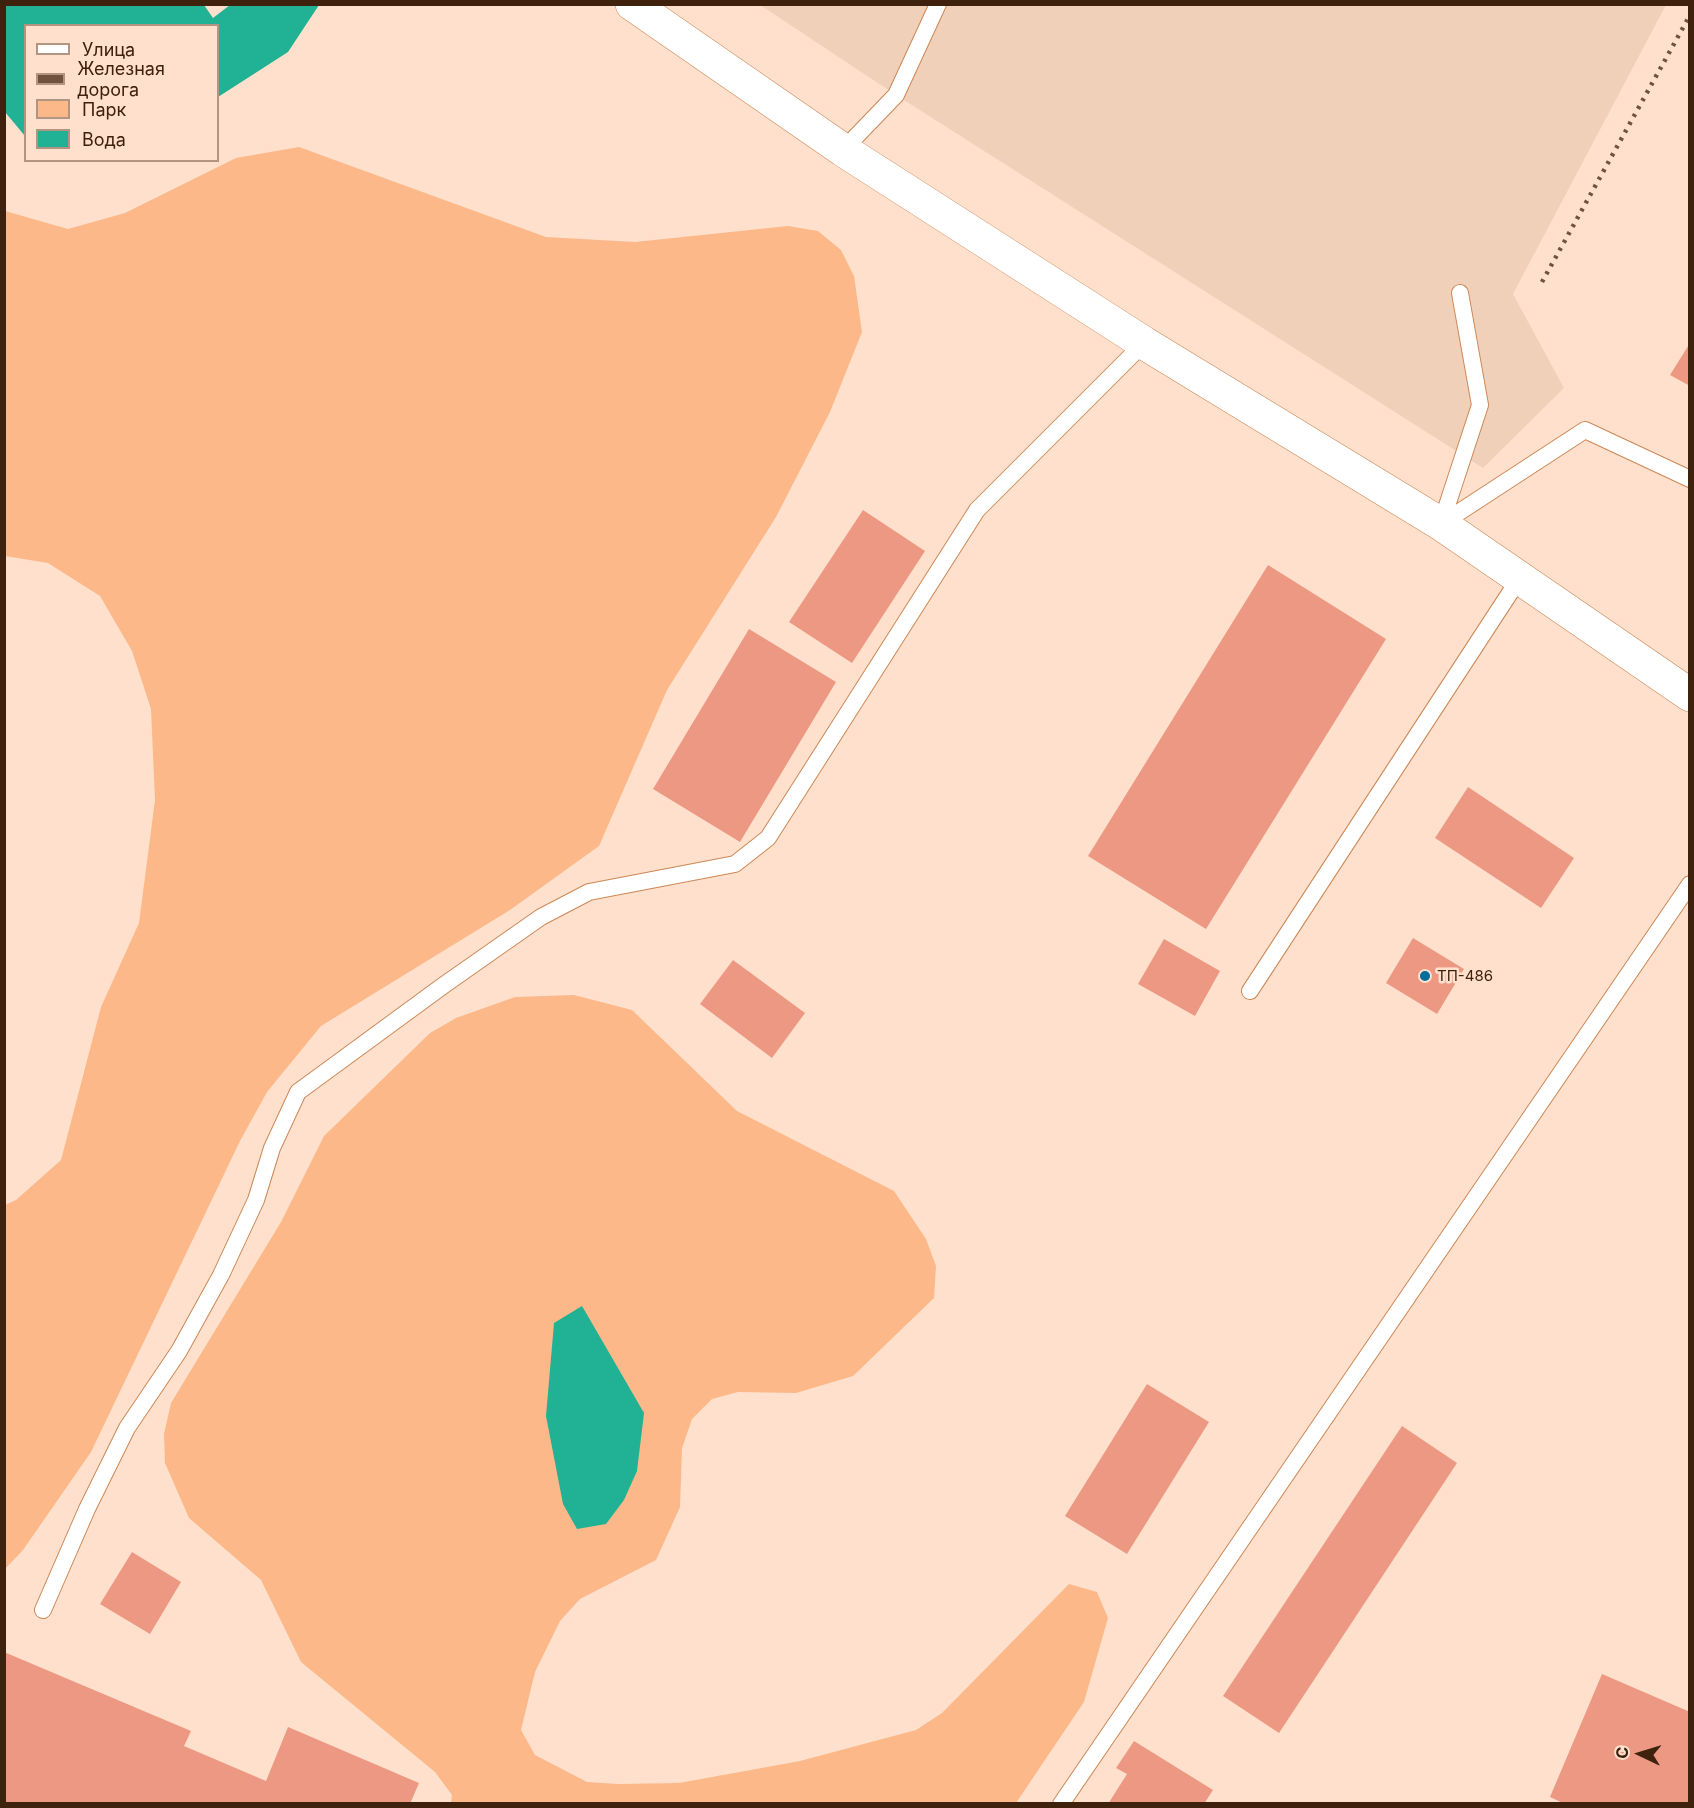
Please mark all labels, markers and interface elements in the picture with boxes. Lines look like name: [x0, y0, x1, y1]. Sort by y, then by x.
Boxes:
legend: [24, 24, 219, 162]
text: Улица: [82, 39, 135, 60]
text: Железная дорога: [77, 58, 165, 100]
text: Парк: [82, 99, 126, 120]
text: Вода: [82, 129, 126, 150]
place label: ТП-486: [1437, 967, 1493, 985]
marker: ТП-486: [1418, 969, 1432, 983]
north arrow: [1610, 1724, 1670, 1784]
text: С: [1612, 1746, 1632, 1759]

